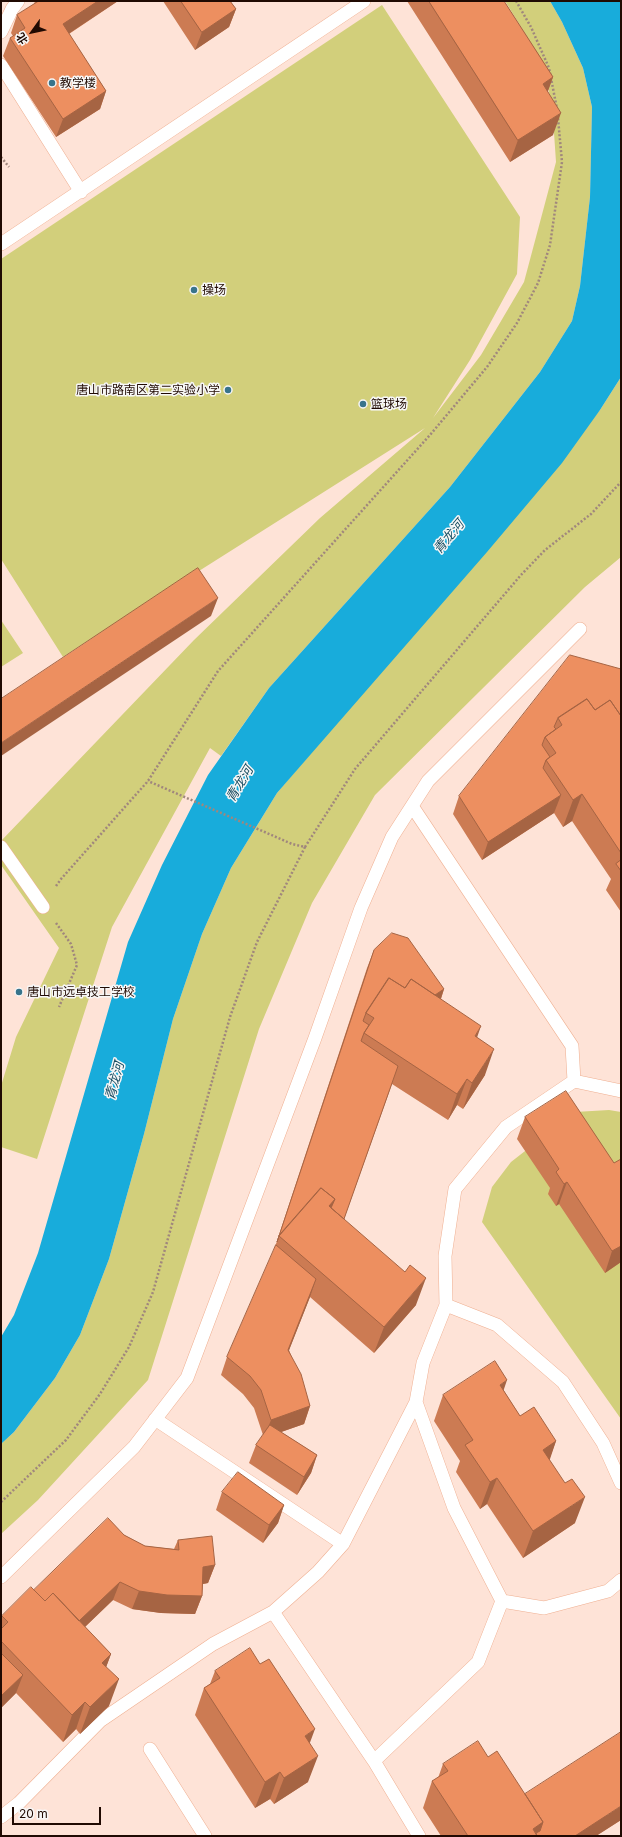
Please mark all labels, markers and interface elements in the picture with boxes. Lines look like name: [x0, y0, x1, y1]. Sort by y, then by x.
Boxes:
north arrow: [12, 12, 52, 52]
text: 北: [13, 30, 31, 47]
place label: 教学楼: [60, 76, 96, 90]
marker: 教学楼: [47, 78, 57, 88]
place label: 操场: [202, 283, 226, 297]
marker: 操场: [189, 285, 199, 295]
place label: 唐山市路南区第二实验小学: [76, 383, 220, 397]
marker: 唐山市路南区第二实验小学: [223, 385, 233, 395]
place label: 篮球场: [371, 397, 407, 411]
marker: 篮球场: [358, 399, 368, 409]
water label: 青龙河: [430, 517, 468, 557]
water label: 青龙河: [223, 763, 257, 805]
place label: 唐山市远卓技工学校: [27, 985, 135, 999]
marker: 唐山市远卓技工学校: [14, 987, 24, 997]
water label: 青龙河: [102, 1060, 128, 1102]
scale bar: [14, 1799, 103, 1825]
text: 20 m: [19, 1806, 48, 1821]

